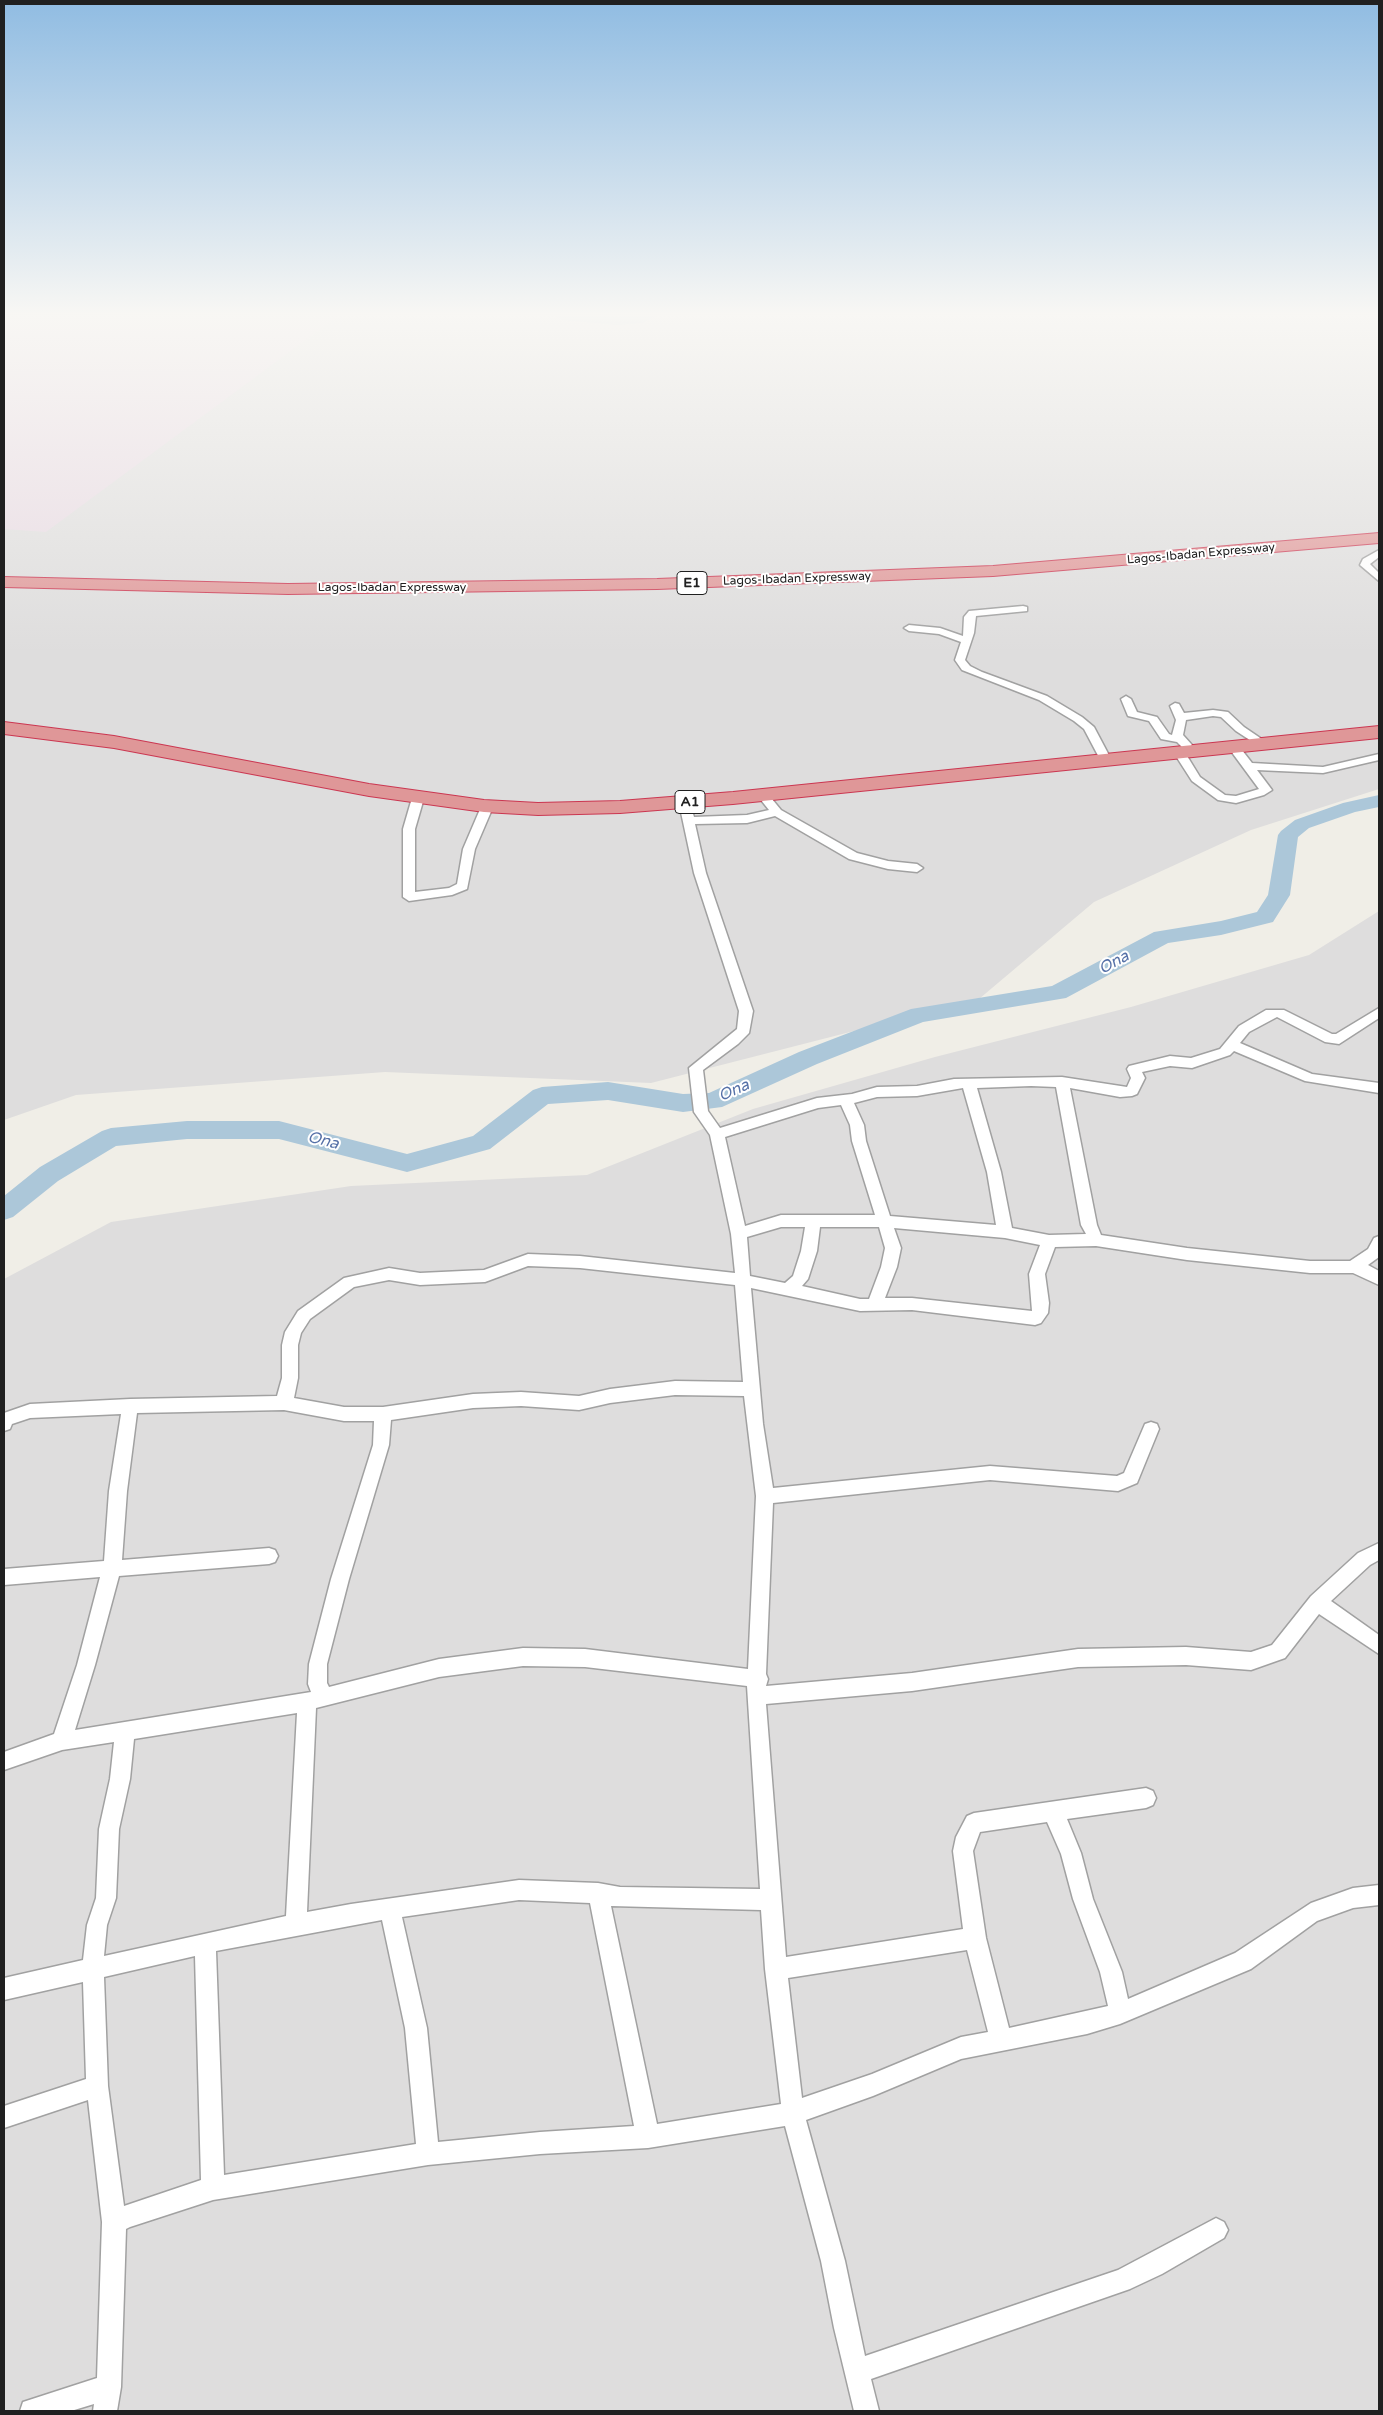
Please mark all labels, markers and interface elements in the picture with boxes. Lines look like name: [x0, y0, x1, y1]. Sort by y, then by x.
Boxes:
street label: Lagos-Ibadan Expressway: [1126, 540, 1276, 568]
street label: Lagos-Ibadan Expressway: [723, 569, 871, 589]
road number: E1: [677, 572, 707, 594]
street label: Lagos-Ibadan Expressway: [318, 581, 466, 595]
road number: A1: [675, 790, 705, 814]
water label: Ona: [1096, 947, 1132, 979]
water label: Ona: [716, 1076, 752, 1106]
water label: Ona: [305, 1128, 341, 1154]

